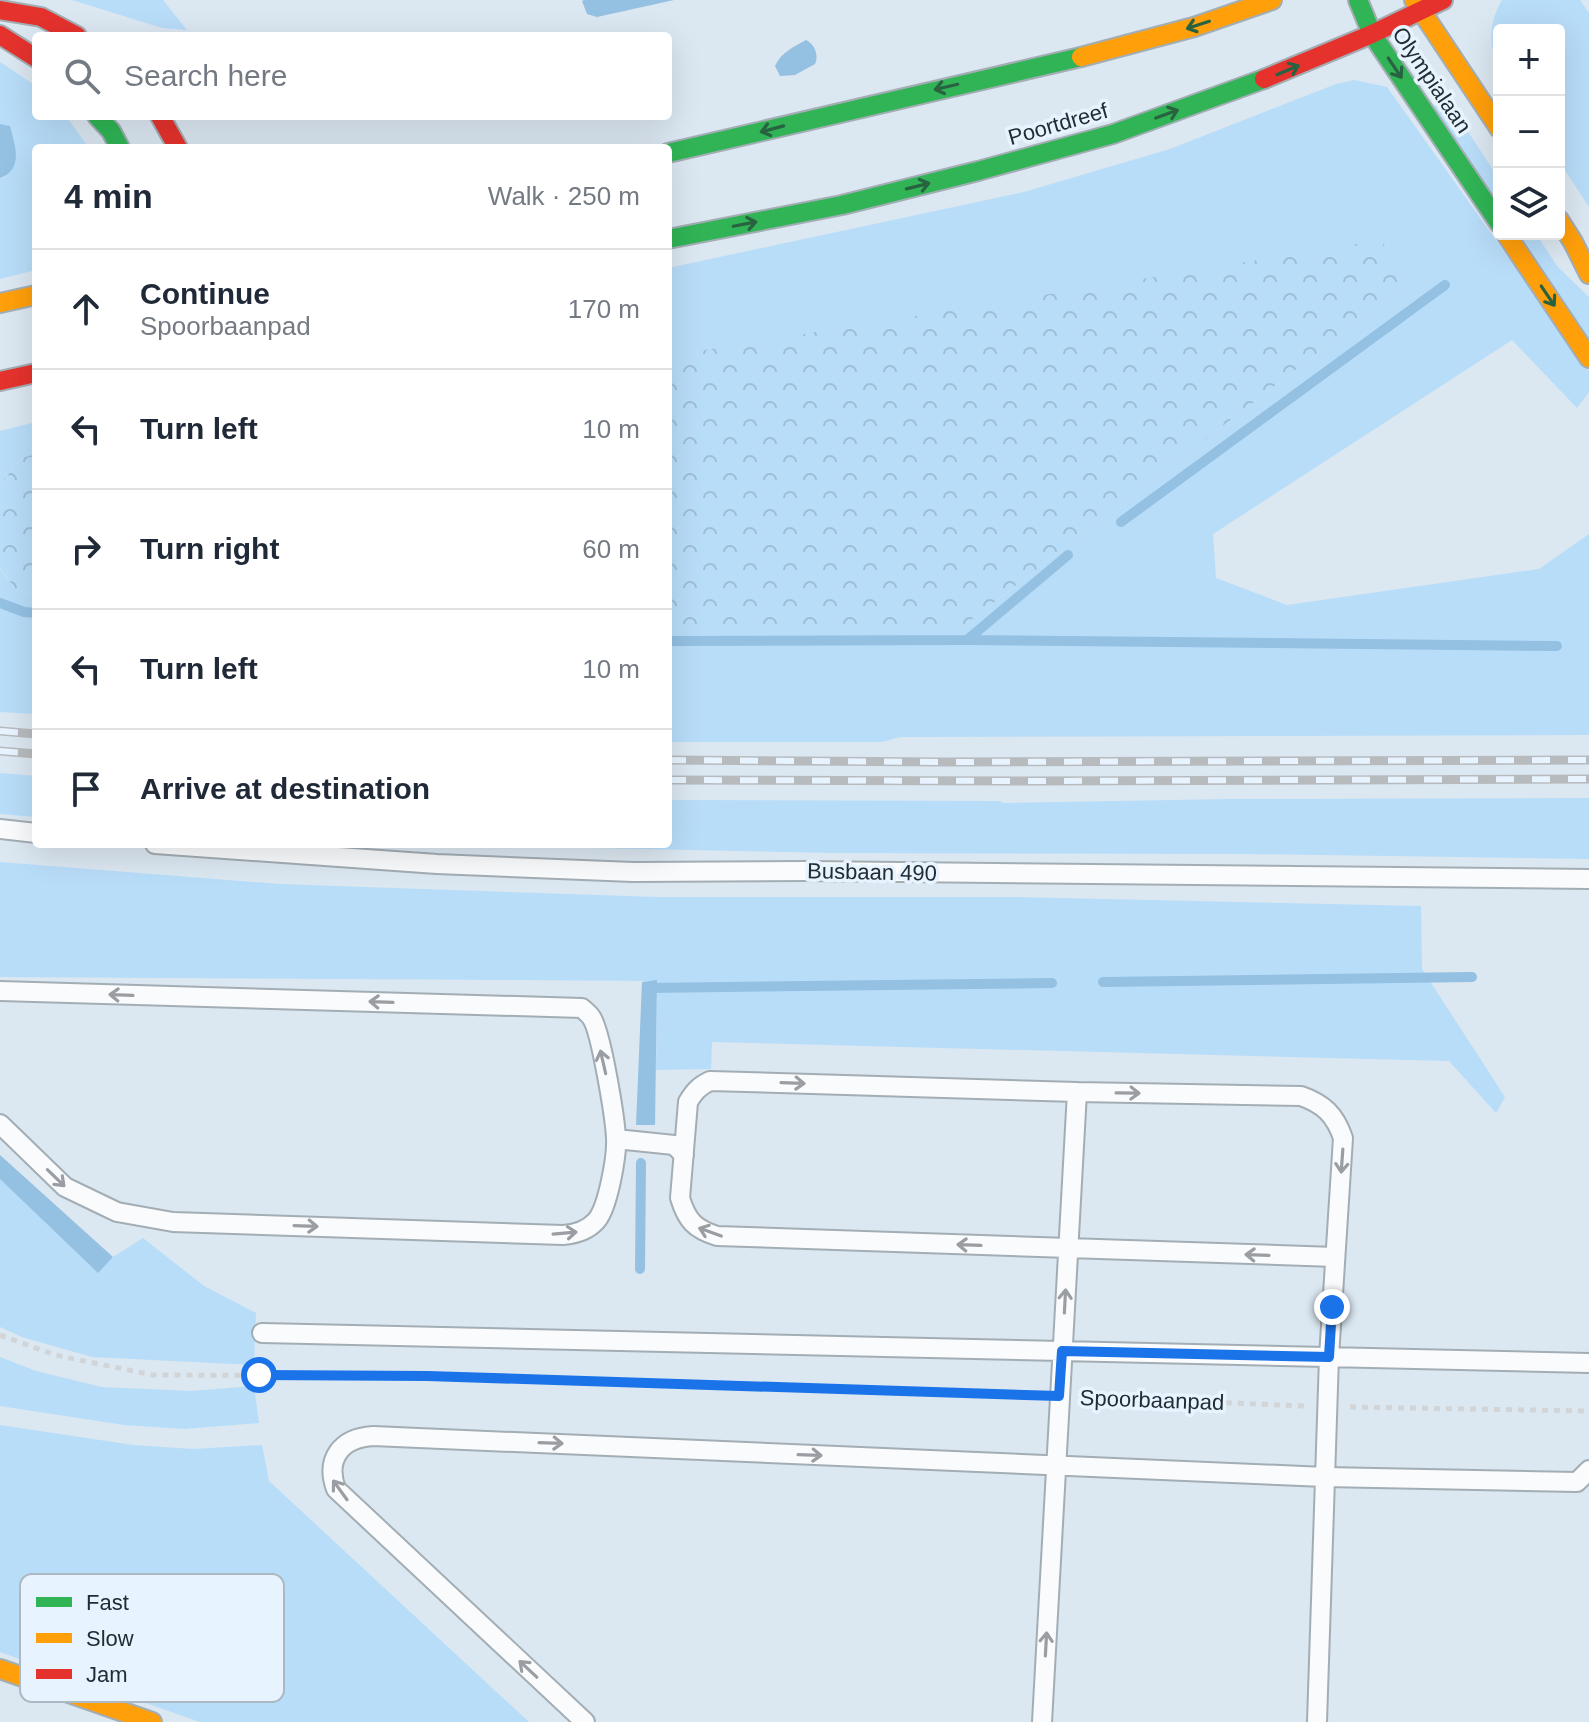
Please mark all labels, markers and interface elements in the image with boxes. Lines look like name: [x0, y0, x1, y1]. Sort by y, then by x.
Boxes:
one-way arrow: [1186, 19, 1211, 34]
street label: Olympialaan: [1387, 22, 1477, 138]
map controls: [1493, 24, 1565, 240]
button: +: [1493, 24, 1565, 96]
search box: [32, 32, 672, 120]
icon: search: [60, 54, 104, 98]
one-way arrow: [1387, 56, 1403, 79]
text: Search here: [124, 59, 287, 92]
one-way arrow: [1275, 61, 1300, 76]
one-way arrow: [934, 80, 959, 95]
button: −: [1493, 96, 1565, 168]
street label: Poortdreef: [1005, 98, 1112, 150]
one-way arrow: [1155, 106, 1180, 121]
one-way arrow: [760, 123, 785, 138]
button: layers: [1493, 168, 1565, 240]
text: 4 min: [64, 177, 153, 215]
one-way arrow: [904, 178, 930, 193]
text: Walk · 250 m: [488, 181, 640, 211]
one-way arrow: [731, 216, 757, 231]
text: Continue: [140, 277, 270, 310]
one-way arrow: [1540, 284, 1556, 307]
icon: ahead: [64, 287, 108, 331]
text: 170 m: [568, 294, 640, 324]
text: Spoorbaanpad: [140, 311, 311, 341]
icon: left: [64, 407, 108, 451]
text: Turn left: [140, 412, 258, 445]
text: 10 m: [582, 414, 640, 444]
icon: right: [64, 527, 108, 571]
text: Turn right: [140, 532, 279, 565]
text: 60 m: [582, 534, 640, 564]
icon: left: [64, 647, 108, 691]
text: Turn left: [140, 652, 258, 685]
text: 10 m: [582, 654, 640, 684]
icon: arrive: [64, 767, 108, 811]
text: Arrive at destination: [140, 772, 430, 805]
street label: Busbaan 490: [807, 858, 937, 886]
one-way arrow: [108, 987, 135, 1002]
one-way arrow: [368, 995, 395, 1010]
one-way arrow: [595, 1049, 610, 1075]
one-way arrow: [779, 1075, 806, 1090]
one-way arrow: [1114, 1085, 1141, 1100]
one-way arrow: [1334, 1147, 1349, 1174]
one-way arrow: [46, 1169, 66, 1188]
one-way arrow: [292, 1219, 319, 1234]
one-way arrow: [699, 1224, 723, 1238]
one-way arrow: [552, 1225, 578, 1240]
one-way arrow: [956, 1237, 983, 1252]
one-way arrow: [1244, 1247, 1271, 1262]
one-way arrow: [1057, 1288, 1072, 1315]
route end: [1314, 1289, 1350, 1325]
route start: [241, 1357, 277, 1393]
street label: Spoorbaanpad: [1079, 1385, 1225, 1415]
one-way arrow: [537, 1436, 564, 1451]
one-way arrow: [796, 1447, 823, 1462]
one-way arrow: [332, 1480, 349, 1501]
legend: [20, 1574, 284, 1702]
text: Fast: [86, 1590, 129, 1615]
text: Slow: [86, 1626, 134, 1651]
one-way arrow: [1039, 1631, 1054, 1658]
one-way arrow: [518, 1659, 538, 1678]
text: Jam: [86, 1662, 128, 1687]

